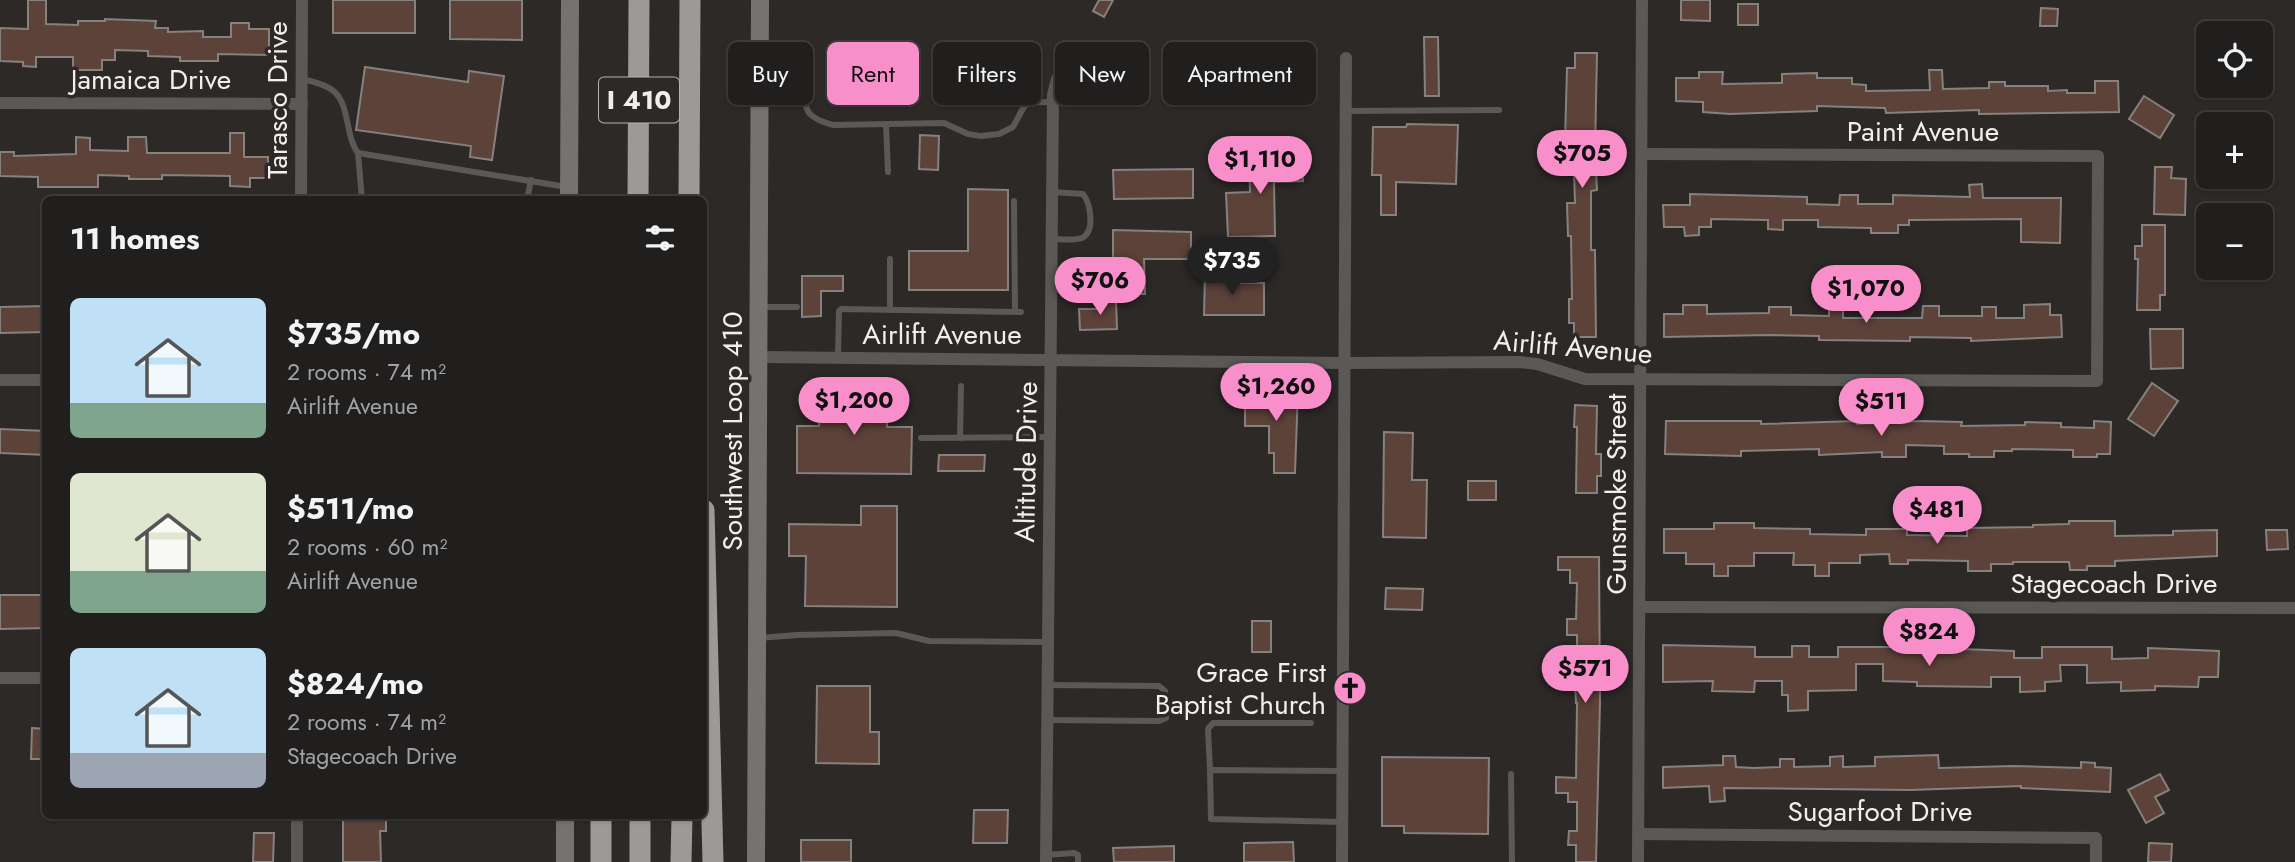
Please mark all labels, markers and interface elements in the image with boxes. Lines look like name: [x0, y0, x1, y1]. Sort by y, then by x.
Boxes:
street label: Tarasco Drive: [257, 21, 298, 179]
map controls: [2196, 21, 2273, 280]
button: locate: [2196, 21, 2273, 98]
chip: Buy: [728, 42, 813, 105]
chip: Rent: [827, 42, 919, 105]
chip: Filters: [933, 42, 1041, 105]
chip: New: [1055, 42, 1149, 105]
chip: Apartment: [1163, 42, 1316, 105]
street label: Jamaica Drive: [67, 59, 231, 100]
road number: I 410: [599, 78, 679, 122]
street label: Paint Avenue: [1847, 111, 1999, 152]
button: +: [2196, 112, 2273, 189]
pin: $705: [1541, 130, 1623, 190]
pin: $1,110: [1203, 136, 1317, 196]
text: $705: [1553, 136, 1611, 170]
text: $1,110: [1224, 142, 1296, 176]
button: −: [2196, 203, 2273, 280]
text: 11 homes: [70, 217, 200, 260]
icon: filters: [641, 219, 679, 257]
pin: $735: [1191, 238, 1273, 297]
text: $735: [1203, 243, 1261, 277]
pin: $706: [1059, 258, 1141, 317]
text: $706: [1071, 263, 1129, 297]
pin: $1,070: [1809, 266, 1923, 325]
text: $1,070: [1827, 271, 1905, 305]
street label: Southwest Loop 410: [712, 311, 753, 551]
text: $735/mo: [287, 312, 420, 355]
street label: Airlift Avenue: [862, 314, 1022, 355]
street label: Airlift Avenue: [1492, 320, 1654, 374]
icon: home: [126, 326, 210, 410]
text: 2 rooms · 74 m²: [287, 355, 446, 389]
pin: $1,260: [1219, 364, 1333, 423]
text: $1,260: [1236, 369, 1316, 403]
pin: $1,200: [797, 378, 911, 437]
pin: $511: [1840, 378, 1922, 438]
street label: Altitude Drive: [1004, 381, 1048, 543]
text: $1,200: [814, 383, 894, 417]
text: $511: [1855, 384, 1907, 418]
text: Airlift Avenue: [287, 389, 418, 423]
street label: Gunsmoke Street: [1596, 393, 1637, 595]
pin: $481: [1896, 486, 1978, 546]
text: $511/mo: [287, 487, 414, 530]
text: $481: [1909, 492, 1965, 526]
icon: home: [126, 501, 210, 585]
text: 2 rooms · 60 m²: [287, 530, 447, 564]
street label: Stagecoach Drive: [2011, 563, 2217, 604]
text: Airlift Avenue: [287, 564, 418, 598]
pin: $824: [1888, 608, 1970, 668]
text: $824: [1899, 614, 1959, 648]
pin: $571: [1544, 646, 1626, 705]
text: $571: [1558, 651, 1612, 685]
place label: Grace First Baptist Church: [1155, 652, 1326, 725]
text: $824/mo: [287, 662, 424, 705]
church icon: Grace First Baptist Church: [1331, 669, 1369, 707]
icon: home: [126, 676, 210, 760]
text: 2 rooms · 74 m²: [287, 705, 446, 739]
text: Stagecoach Drive: [287, 739, 457, 773]
street label: Sugarfoot Drive: [1787, 791, 1973, 832]

